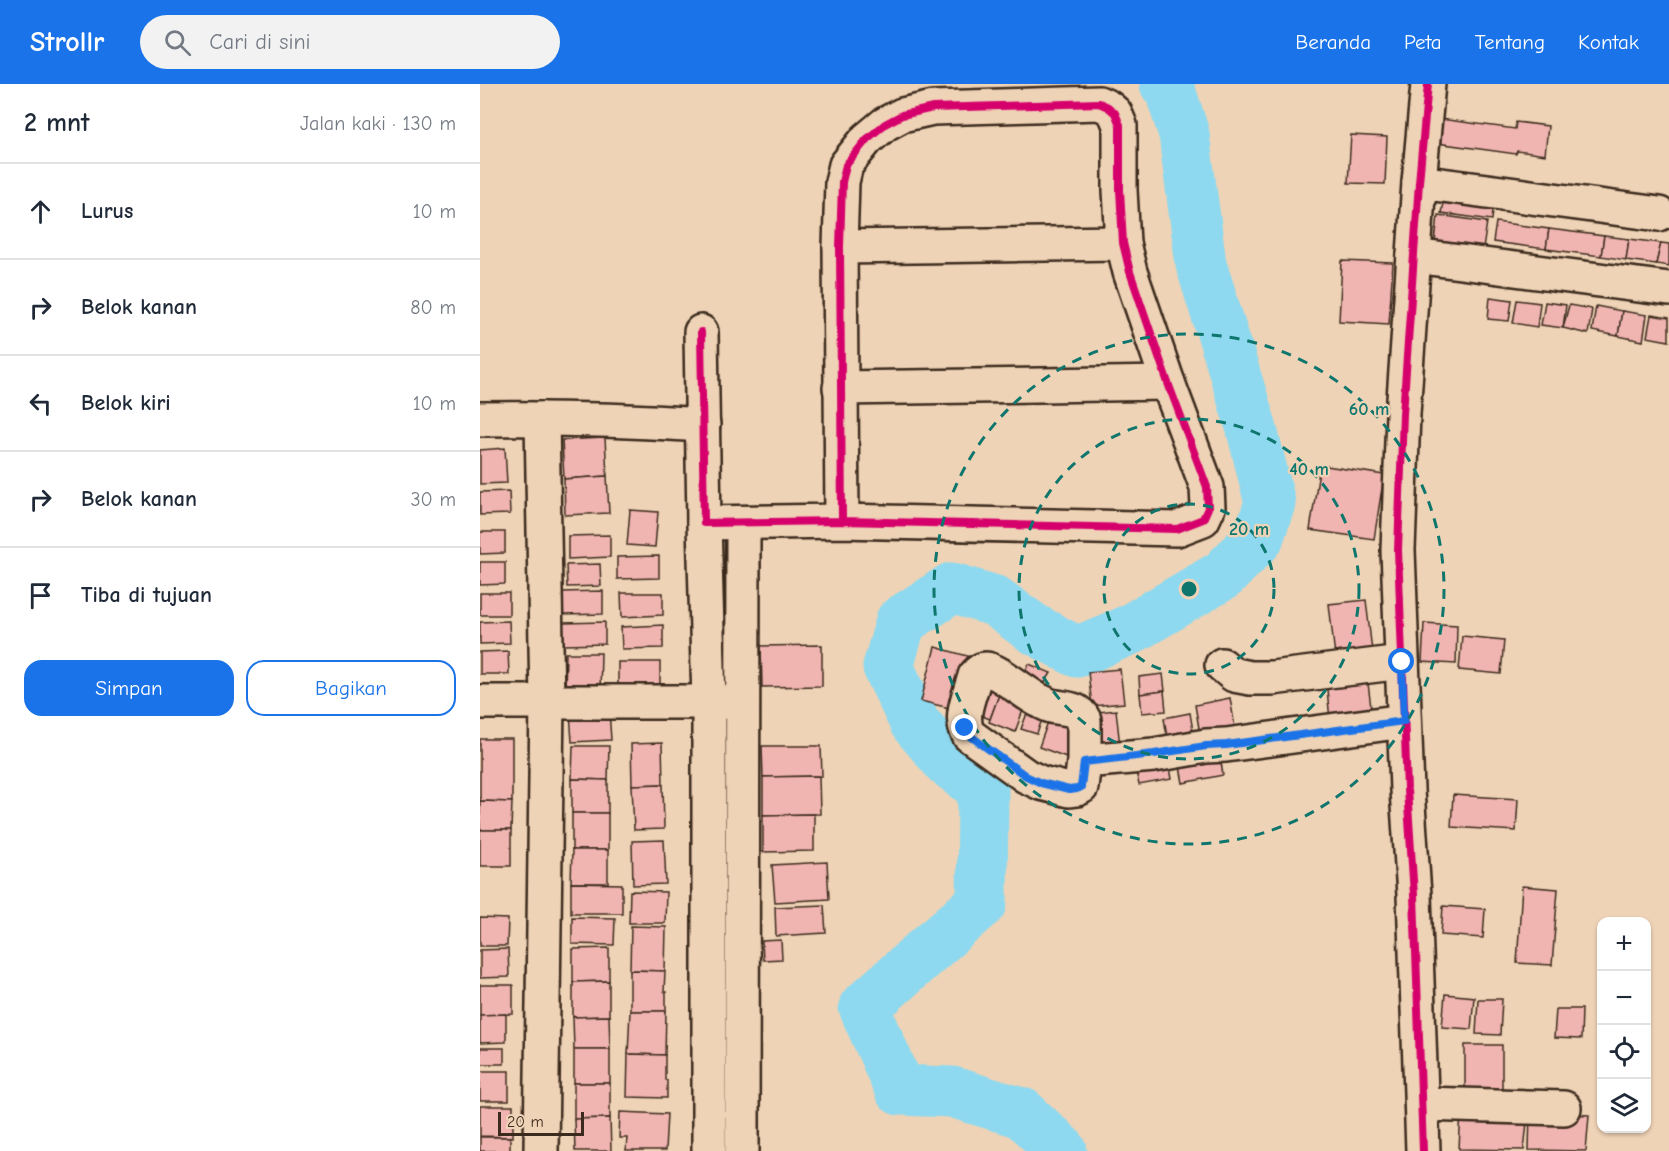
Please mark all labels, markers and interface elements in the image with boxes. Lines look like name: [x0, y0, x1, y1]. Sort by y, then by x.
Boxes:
search box: [140, 15, 560, 69]
text: Strollr: [30, 26, 104, 58]
icon: search: [161, 26, 194, 59]
text: Cari di sini: [209, 29, 311, 55]
text: Beranda: [1295, 30, 1371, 54]
text: Peta: [1404, 30, 1442, 54]
text: Tentang: [1475, 30, 1545, 54]
text: Kontak: [1578, 30, 1639, 54]
text: 2 mnt: [24, 108, 90, 138]
text: Jalan kaki · 130 m: [300, 112, 456, 135]
icon: ahead: [24, 195, 57, 228]
text: Lurus: [81, 198, 133, 224]
text: 10 m: [413, 200, 456, 223]
icon: right: [24, 291, 57, 324]
text: Belok kanan: [81, 294, 197, 320]
text: 80 m: [410, 296, 456, 319]
icon: left: [24, 387, 57, 420]
text: Belok kiri: [81, 390, 171, 416]
text: 10 m: [413, 392, 456, 415]
text: 60 m: [1349, 399, 1389, 420]
text: 40 m: [1289, 459, 1329, 480]
icon: right: [24, 483, 57, 516]
text: Belok kanan: [81, 486, 197, 512]
text: 30 m: [410, 488, 456, 511]
text: 20 m: [1229, 519, 1269, 540]
icon: arrive: [24, 579, 57, 612]
centre of rings: [1179, 579, 1199, 599]
text: Tiba di tujuan: [81, 582, 212, 608]
route start: [1388, 648, 1414, 674]
button: Simpan: [24, 660, 234, 716]
button: Bagikan: [246, 660, 456, 716]
route end: [951, 714, 977, 740]
map controls: [1597, 917, 1651, 1133]
button: +: [1597, 917, 1651, 971]
button: −: [1597, 971, 1651, 1025]
button: locate: [1597, 1025, 1651, 1079]
button: layers: [1597, 1079, 1651, 1133]
scale bar: [498, 1109, 584, 1136]
text: 20 m: [507, 1113, 544, 1131]

